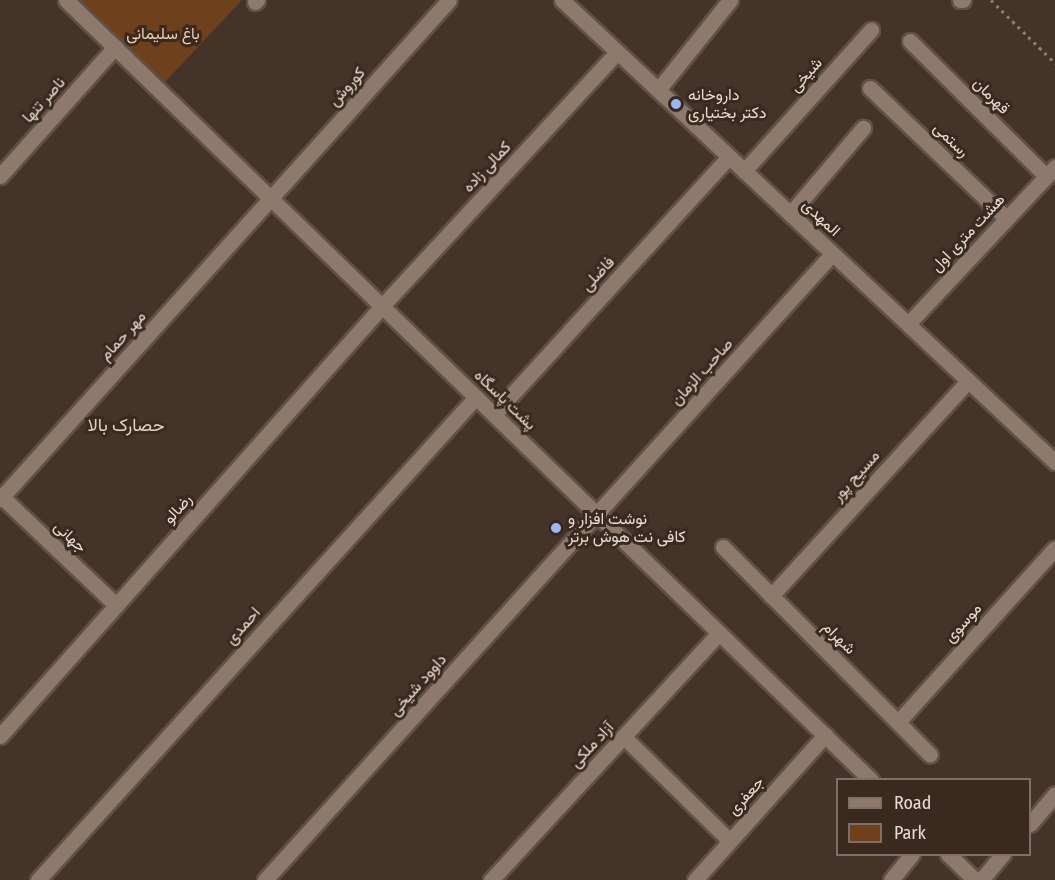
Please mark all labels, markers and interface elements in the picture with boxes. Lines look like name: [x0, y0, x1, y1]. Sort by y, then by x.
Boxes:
park label: باغ سلیمانی: [126, 24, 200, 44]
street label: شیخی: [786, 54, 826, 96]
street label: کوروش: [325, 64, 369, 110]
street label: ناصر تنها: [18, 73, 70, 127]
street label: قهرمان: [969, 74, 1013, 118]
place label: داروخانه دکتر بختیاری: [688, 85, 766, 123]
marker: داروخانه دکتر بختیاری: [669, 97, 683, 111]
street label: رستمی: [929, 118, 973, 162]
street label: کمالی زاده: [459, 138, 515, 196]
street label: هشت متری اول: [927, 190, 1009, 276]
street label: المهدی: [798, 196, 844, 240]
street label: فاضلی: [577, 253, 619, 295]
street label: مهر حمام: [96, 307, 150, 365]
street label: صاحب الزمان: [667, 334, 737, 410]
street label: پشت پاسگاه: [470, 366, 540, 434]
district label: حصارک بالا: [88, 414, 164, 436]
street label: مسیح پور: [828, 447, 884, 505]
street label: رضالو: [160, 490, 196, 528]
place label: نوشت افزار و کافی نت هوش برتر: [568, 509, 686, 547]
street label: جهانی: [50, 517, 90, 557]
marker: نوشت افزار و کافی نت هوش برتر: [549, 521, 563, 535]
street label: موسوی: [940, 599, 986, 647]
street label: احمدی: [221, 603, 265, 649]
street label: شهرام: [818, 617, 860, 659]
street label: داوود شیخی: [385, 650, 451, 720]
street label: آزاد ملکی: [566, 718, 618, 772]
street label: جعفری: [724, 773, 768, 819]
legend: [836, 778, 1031, 856]
text: Road: [894, 792, 931, 814]
text: Park: [894, 822, 926, 844]

